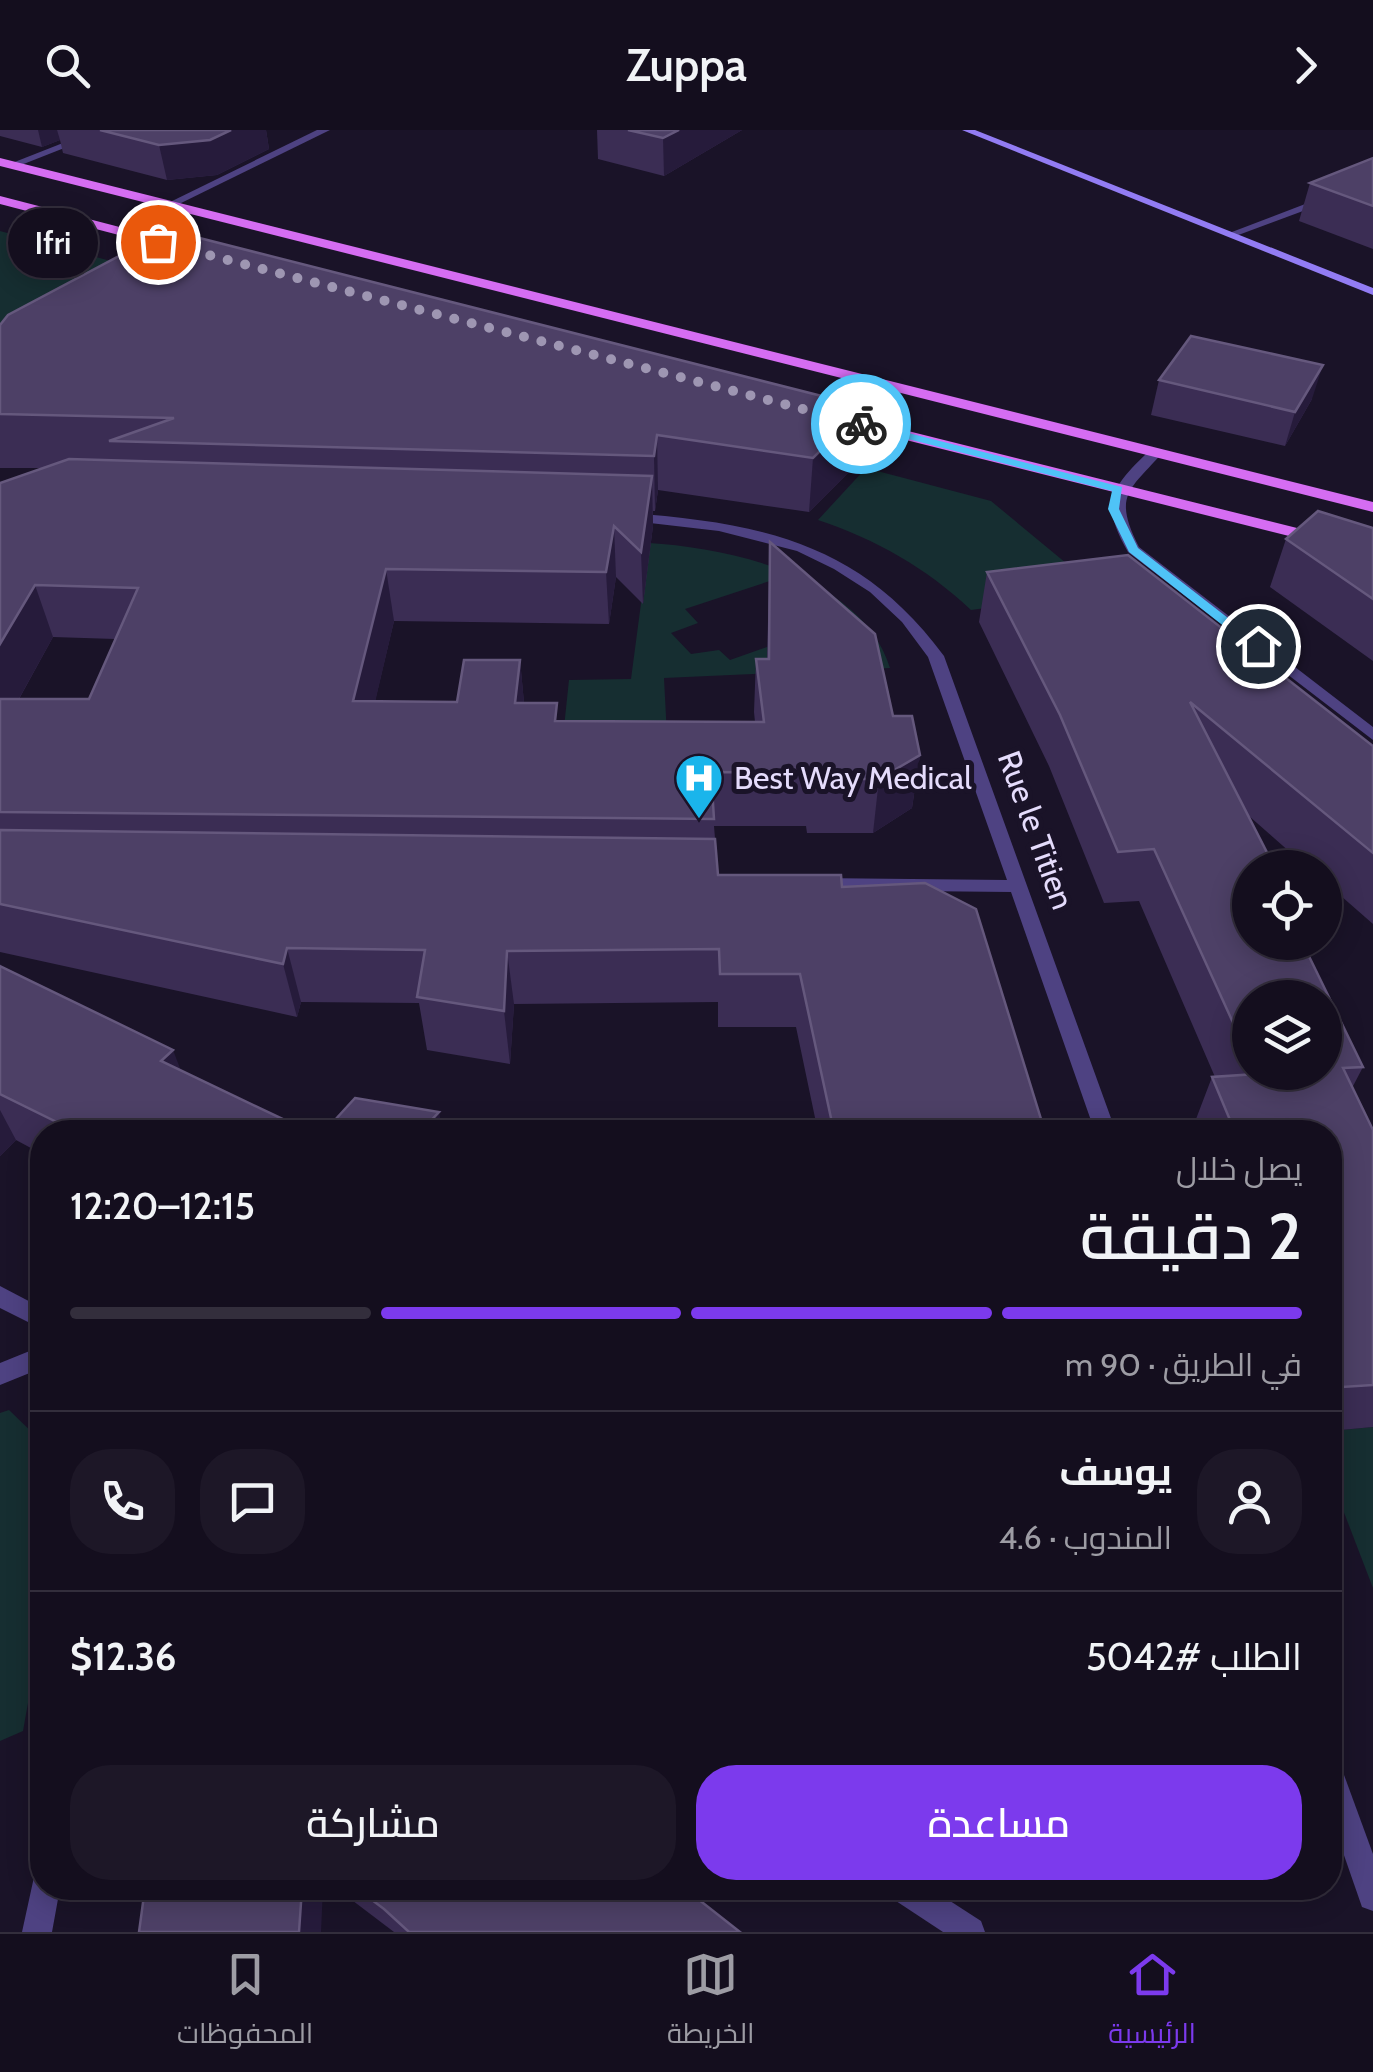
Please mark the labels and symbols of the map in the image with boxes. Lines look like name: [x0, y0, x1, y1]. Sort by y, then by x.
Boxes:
pin: [116, 200, 201, 285]
callout: Ifri: [8, 207, 98, 277]
courier: [811, 374, 911, 474]
pin: [1216, 604, 1301, 689]
street label: Rue le Titien: [990, 745, 1083, 914]
hospital icon: Best Way Medical: [673, 752, 725, 820]
place label: Best Way Medical: [734, 758, 972, 797]

